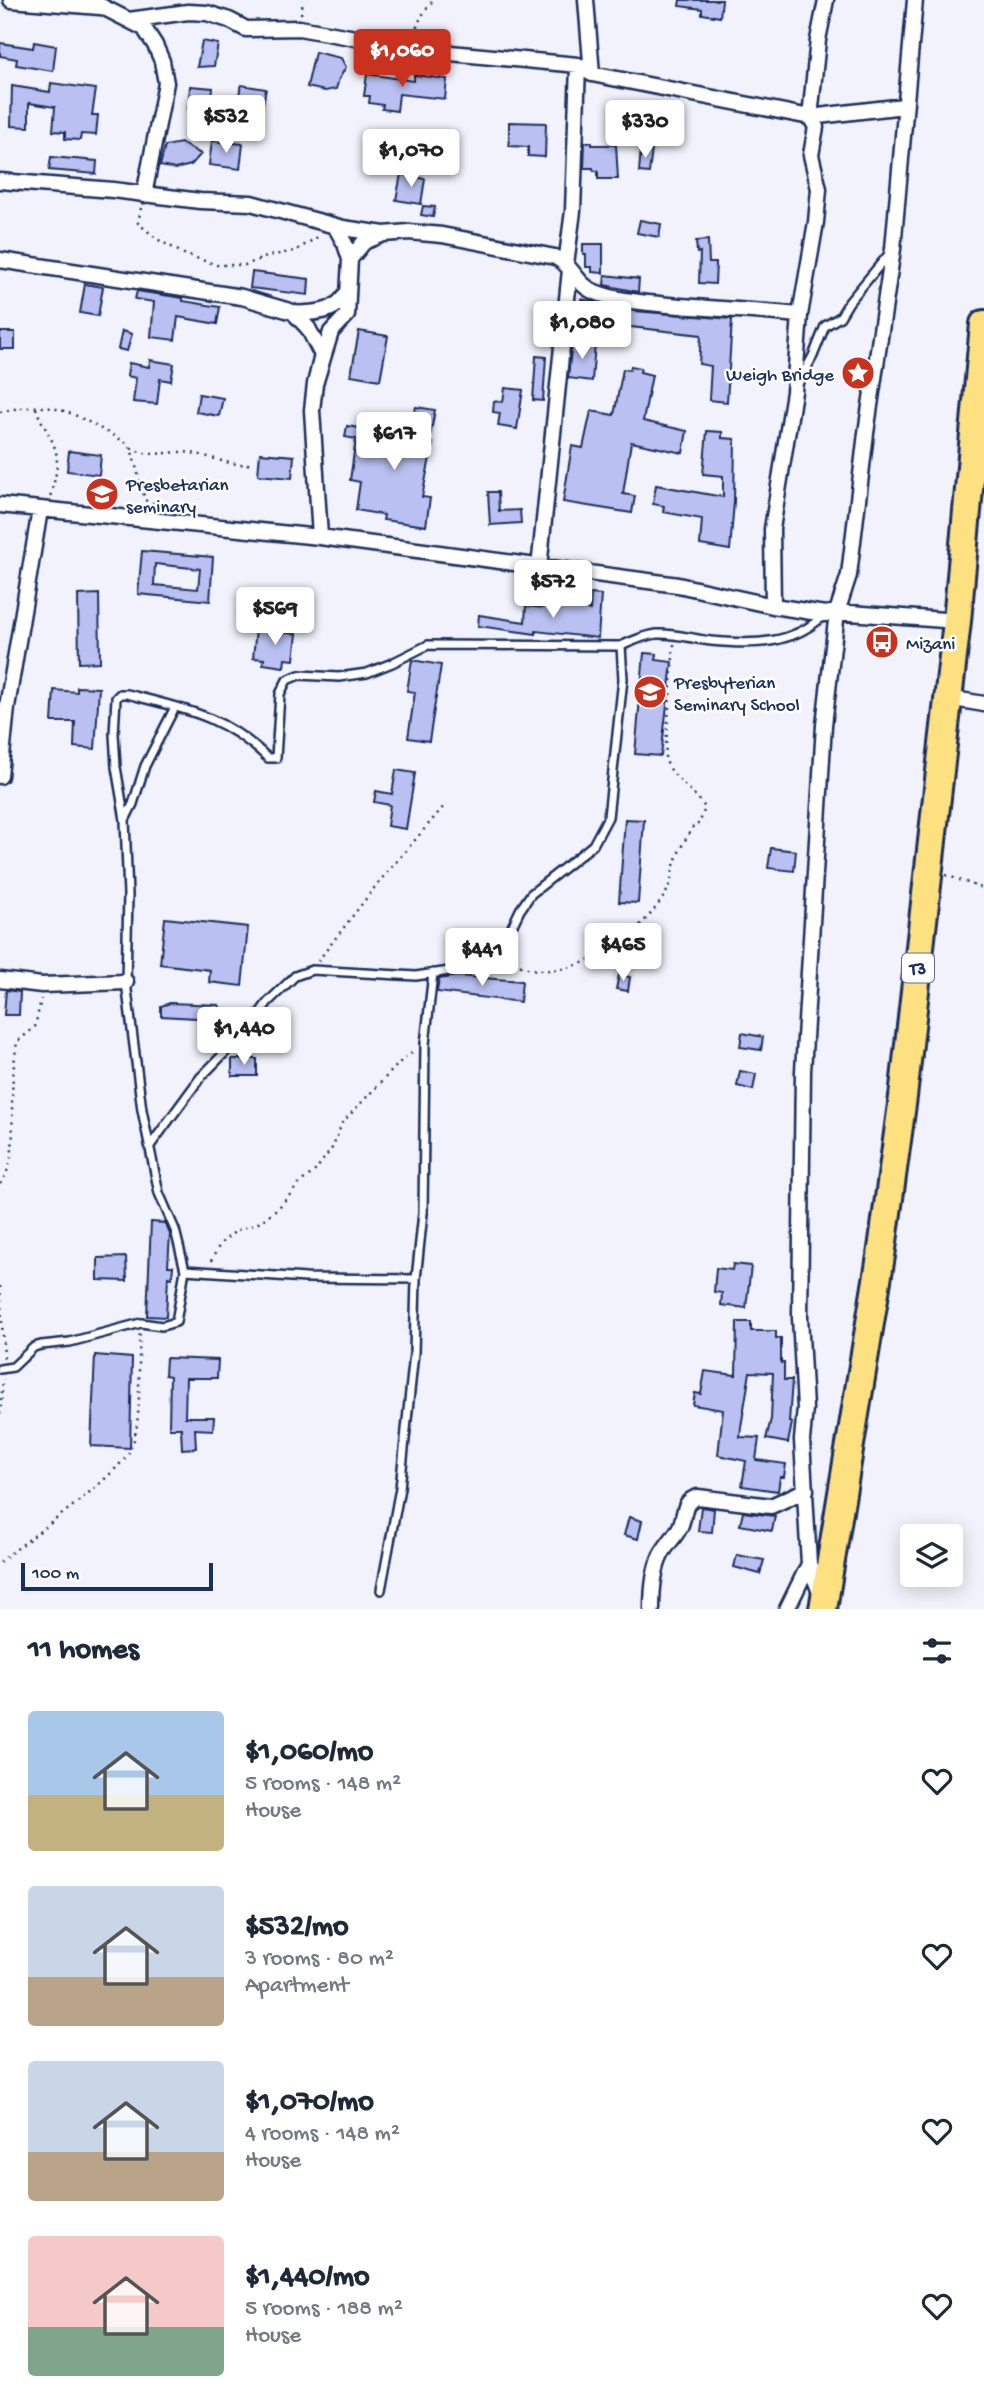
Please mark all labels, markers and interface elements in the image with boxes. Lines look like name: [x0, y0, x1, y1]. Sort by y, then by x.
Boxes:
pin: $1,060: [345, 29, 459, 89]
text: $1,060: [370, 38, 434, 65]
pin: $532: [185, 96, 267, 155]
pin: $330: [604, 100, 686, 160]
text: $532: [203, 104, 249, 131]
text: $330: [621, 109, 669, 136]
pin: $1,070: [354, 130, 468, 189]
text: $1,070: [379, 138, 443, 165]
pin: $1,080: [525, 302, 639, 361]
text: $1,080: [549, 310, 615, 337]
place icon: Weigh Bridge: [839, 354, 877, 392]
place label: Weigh Bridge: [726, 365, 834, 388]
pin: $617: [353, 412, 435, 472]
text: $617: [372, 421, 416, 448]
school or university icon: Presbetarian seminary: [83, 475, 121, 513]
place label: Presbetarian seminary: [125, 475, 229, 520]
pin: $572: [512, 560, 594, 620]
text: $572: [530, 569, 576, 596]
pin: $569: [234, 588, 316, 647]
text: $569: [252, 596, 298, 623]
bus stop icon: Mizani: [863, 623, 901, 661]
place label: Mizani: [906, 634, 955, 657]
school or university icon: Presbyterian Seminary School: [631, 673, 669, 711]
place label: Presbyterian Seminary School: [673, 673, 800, 718]
pin: $465: [582, 923, 664, 983]
pin: $441: [441, 928, 523, 988]
text: $465: [601, 932, 645, 959]
text: $441: [461, 937, 503, 964]
road number: T3: [902, 953, 934, 982]
pin: $1,440: [187, 1007, 301, 1067]
text: $1,440: [213, 1016, 275, 1043]
map controls: [900, 1524, 963, 1587]
button: layers: [900, 1524, 963, 1587]
scale bar: [21, 1560, 214, 1592]
text: 100 m: [32, 1563, 79, 1586]
icon: filters: [918, 1632, 956, 1670]
text: 11 homes: [28, 1634, 139, 1669]
text: $1,060/mo: [245, 1736, 373, 1771]
icon: home: [84, 1739, 168, 1823]
icon: heart: [918, 1762, 956, 1800]
text: 5 rooms · 148 m²: [245, 1771, 401, 1798]
text: House: [245, 1798, 301, 1825]
text: $532/mo: [245, 1911, 349, 1946]
icon: home: [84, 1914, 168, 1998]
icon: heart: [918, 1937, 956, 1975]
text: 3 rooms · 80 m²: [245, 1946, 394, 1973]
text: Apartment: [245, 1973, 349, 2000]
text: $1,070/mo: [245, 2086, 374, 2121]
icon: home: [84, 2089, 168, 2173]
icon: heart: [918, 2112, 956, 2150]
text: 4 rooms · 148 m²: [245, 2121, 400, 2148]
text: House: [245, 2148, 301, 2175]
text: $1,440/mo: [245, 2261, 370, 2296]
icon: home: [84, 2264, 168, 2348]
icon: heart: [918, 2287, 956, 2325]
text: 5 rooms · 188 m²: [245, 2296, 403, 2323]
text: House: [245, 2323, 301, 2350]

